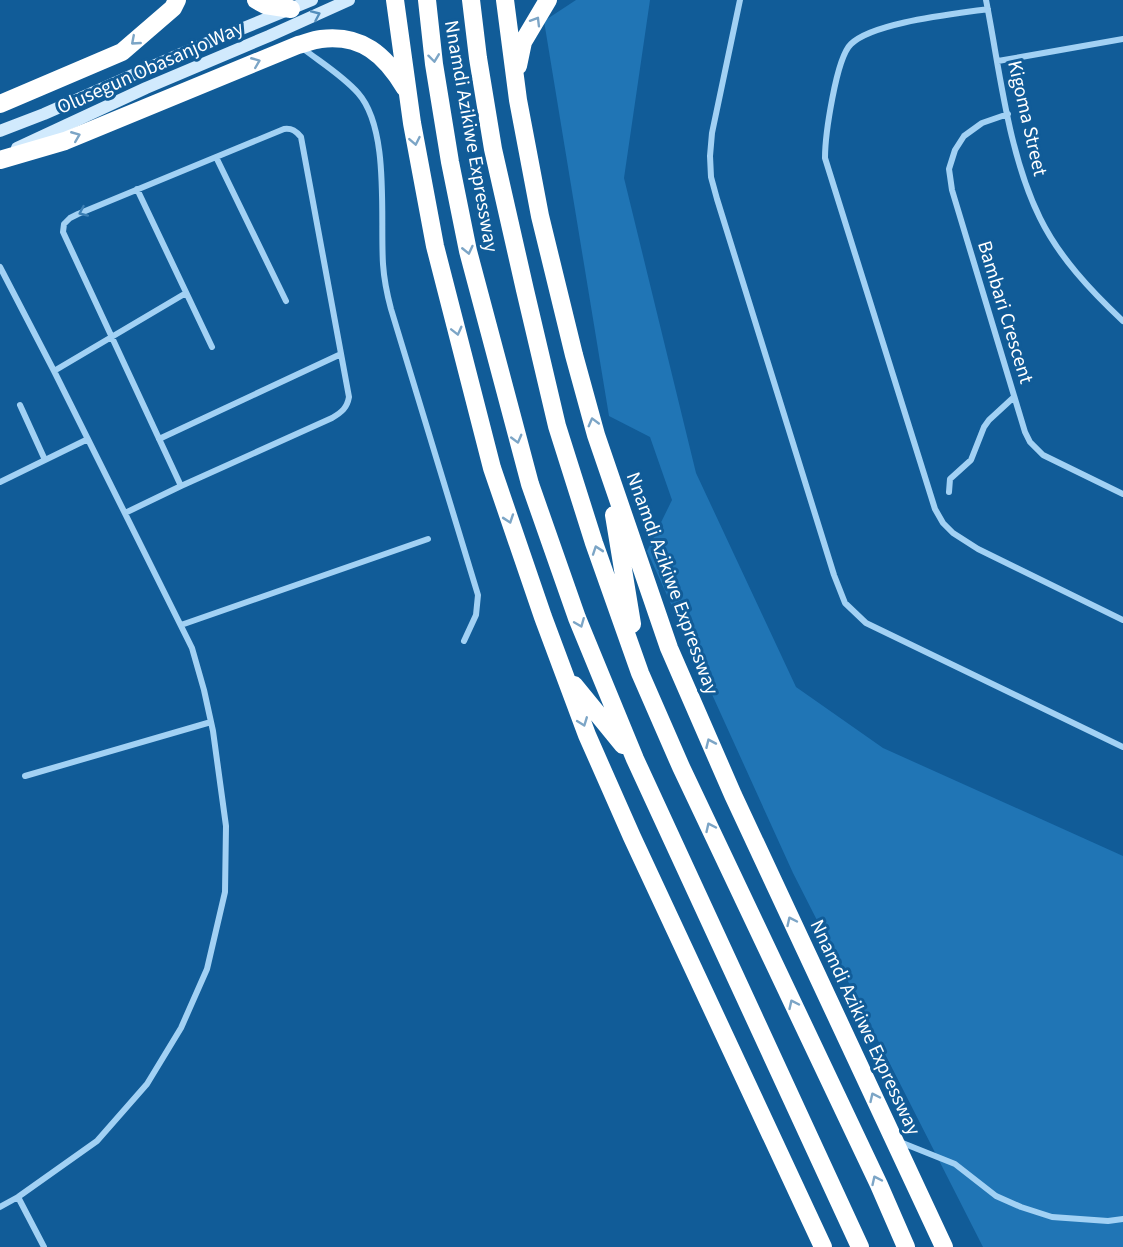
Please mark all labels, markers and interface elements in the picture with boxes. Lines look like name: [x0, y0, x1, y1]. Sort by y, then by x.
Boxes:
one-way arrow: [309, 10, 320, 22]
street label: Olusegun Obasanjo Way: [53, 14, 249, 122]
one-way arrow: [528, 17, 540, 27]
street label: Nnamdi Azikiwe Expressway: [437, 18, 505, 255]
one-way arrow: [131, 33, 142, 44]
one-way arrow: [427, 54, 440, 63]
one-way arrow: [250, 57, 261, 69]
street label: Kigoma Street: [1000, 58, 1054, 179]
one-way arrow: [69, 131, 80, 143]
one-way arrow: [408, 136, 421, 146]
one-way arrow: [79, 205, 90, 217]
street label: Bambari Crescent: [970, 237, 1040, 387]
one-way arrow: [461, 245, 474, 255]
one-way arrow: [450, 326, 462, 336]
one-way arrow: [587, 418, 600, 428]
one-way arrow: [510, 434, 523, 444]
street label: Nnamdi Azikiwe Expressway: [619, 468, 726, 699]
one-way arrow: [502, 513, 515, 524]
one-way arrow: [591, 545, 604, 556]
one-way arrow: [573, 617, 585, 628]
one-way arrow: [575, 716, 588, 727]
one-way arrow: [706, 739, 718, 750]
one-way arrow: [705, 823, 717, 834]
street label: Nnamdi Azikiwe Expressway: [803, 915, 928, 1140]
one-way arrow: [787, 916, 799, 927]
one-way arrow: [788, 999, 800, 1010]
one-way arrow: [869, 1093, 881, 1104]
one-way arrow: [872, 1175, 884, 1186]

